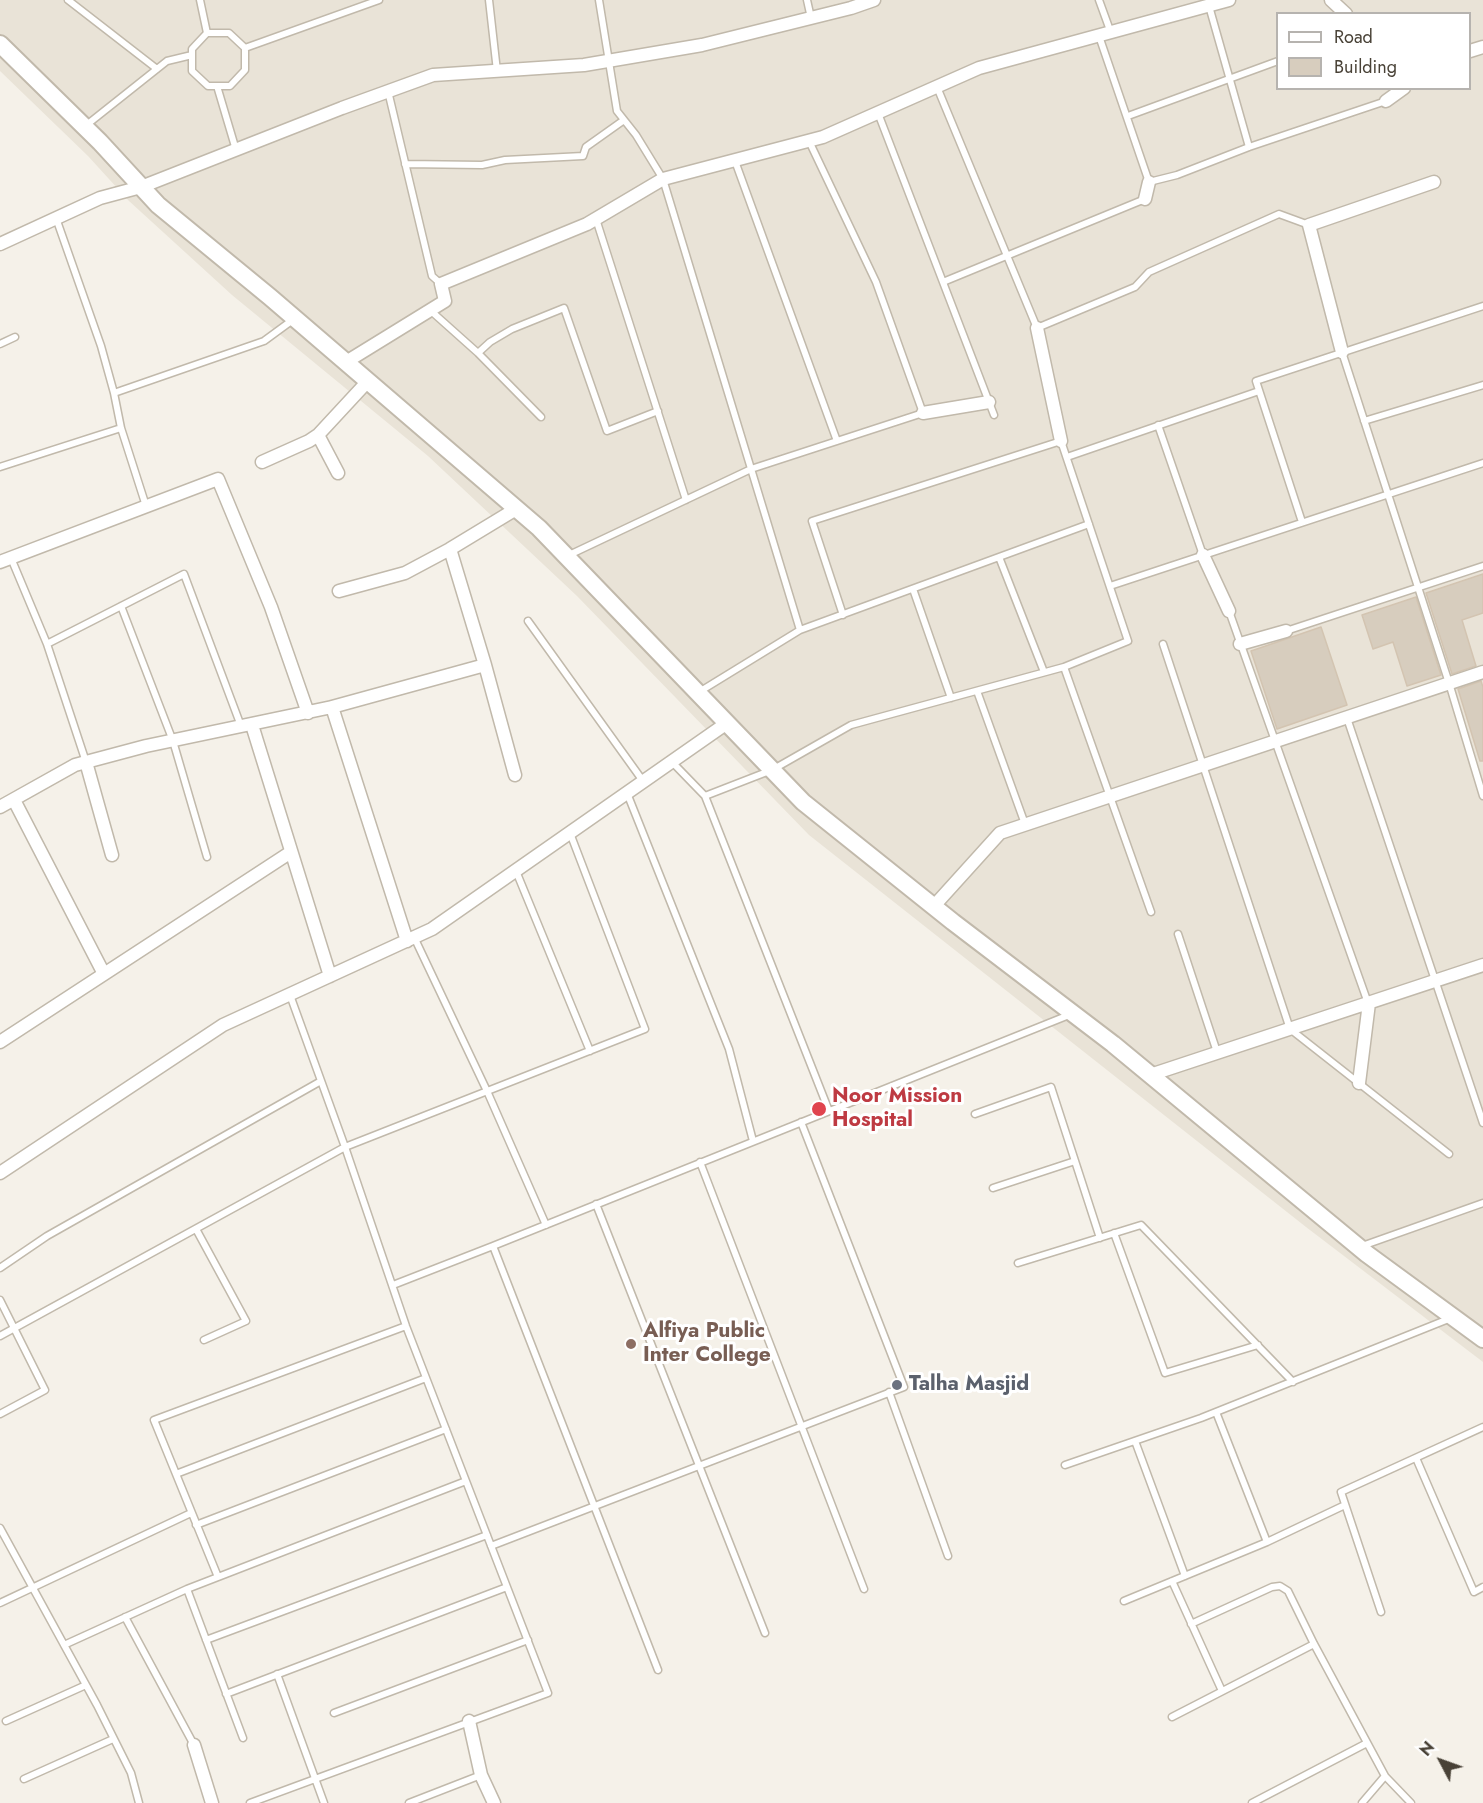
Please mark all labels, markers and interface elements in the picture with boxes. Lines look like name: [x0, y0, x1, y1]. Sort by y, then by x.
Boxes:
legend: [1276, 12, 1471, 90]
text: Road: [1334, 24, 1373, 50]
text: Building: [1334, 54, 1397, 80]
place label: Noor Mission Hospital: [832, 1084, 962, 1134]
marker: Noor Mission Hospital: [810, 1100, 828, 1118]
place label: Alfiya Public Inter College: [643, 1319, 771, 1369]
marker: Alfiya Public Inter College: [624, 1337, 638, 1351]
place label: Talha Masjid: [909, 1372, 1029, 1398]
marker: Talha Masjid: [890, 1378, 904, 1392]
north arrow: [1411, 1731, 1471, 1791]
text: N: [1414, 1737, 1440, 1761]

